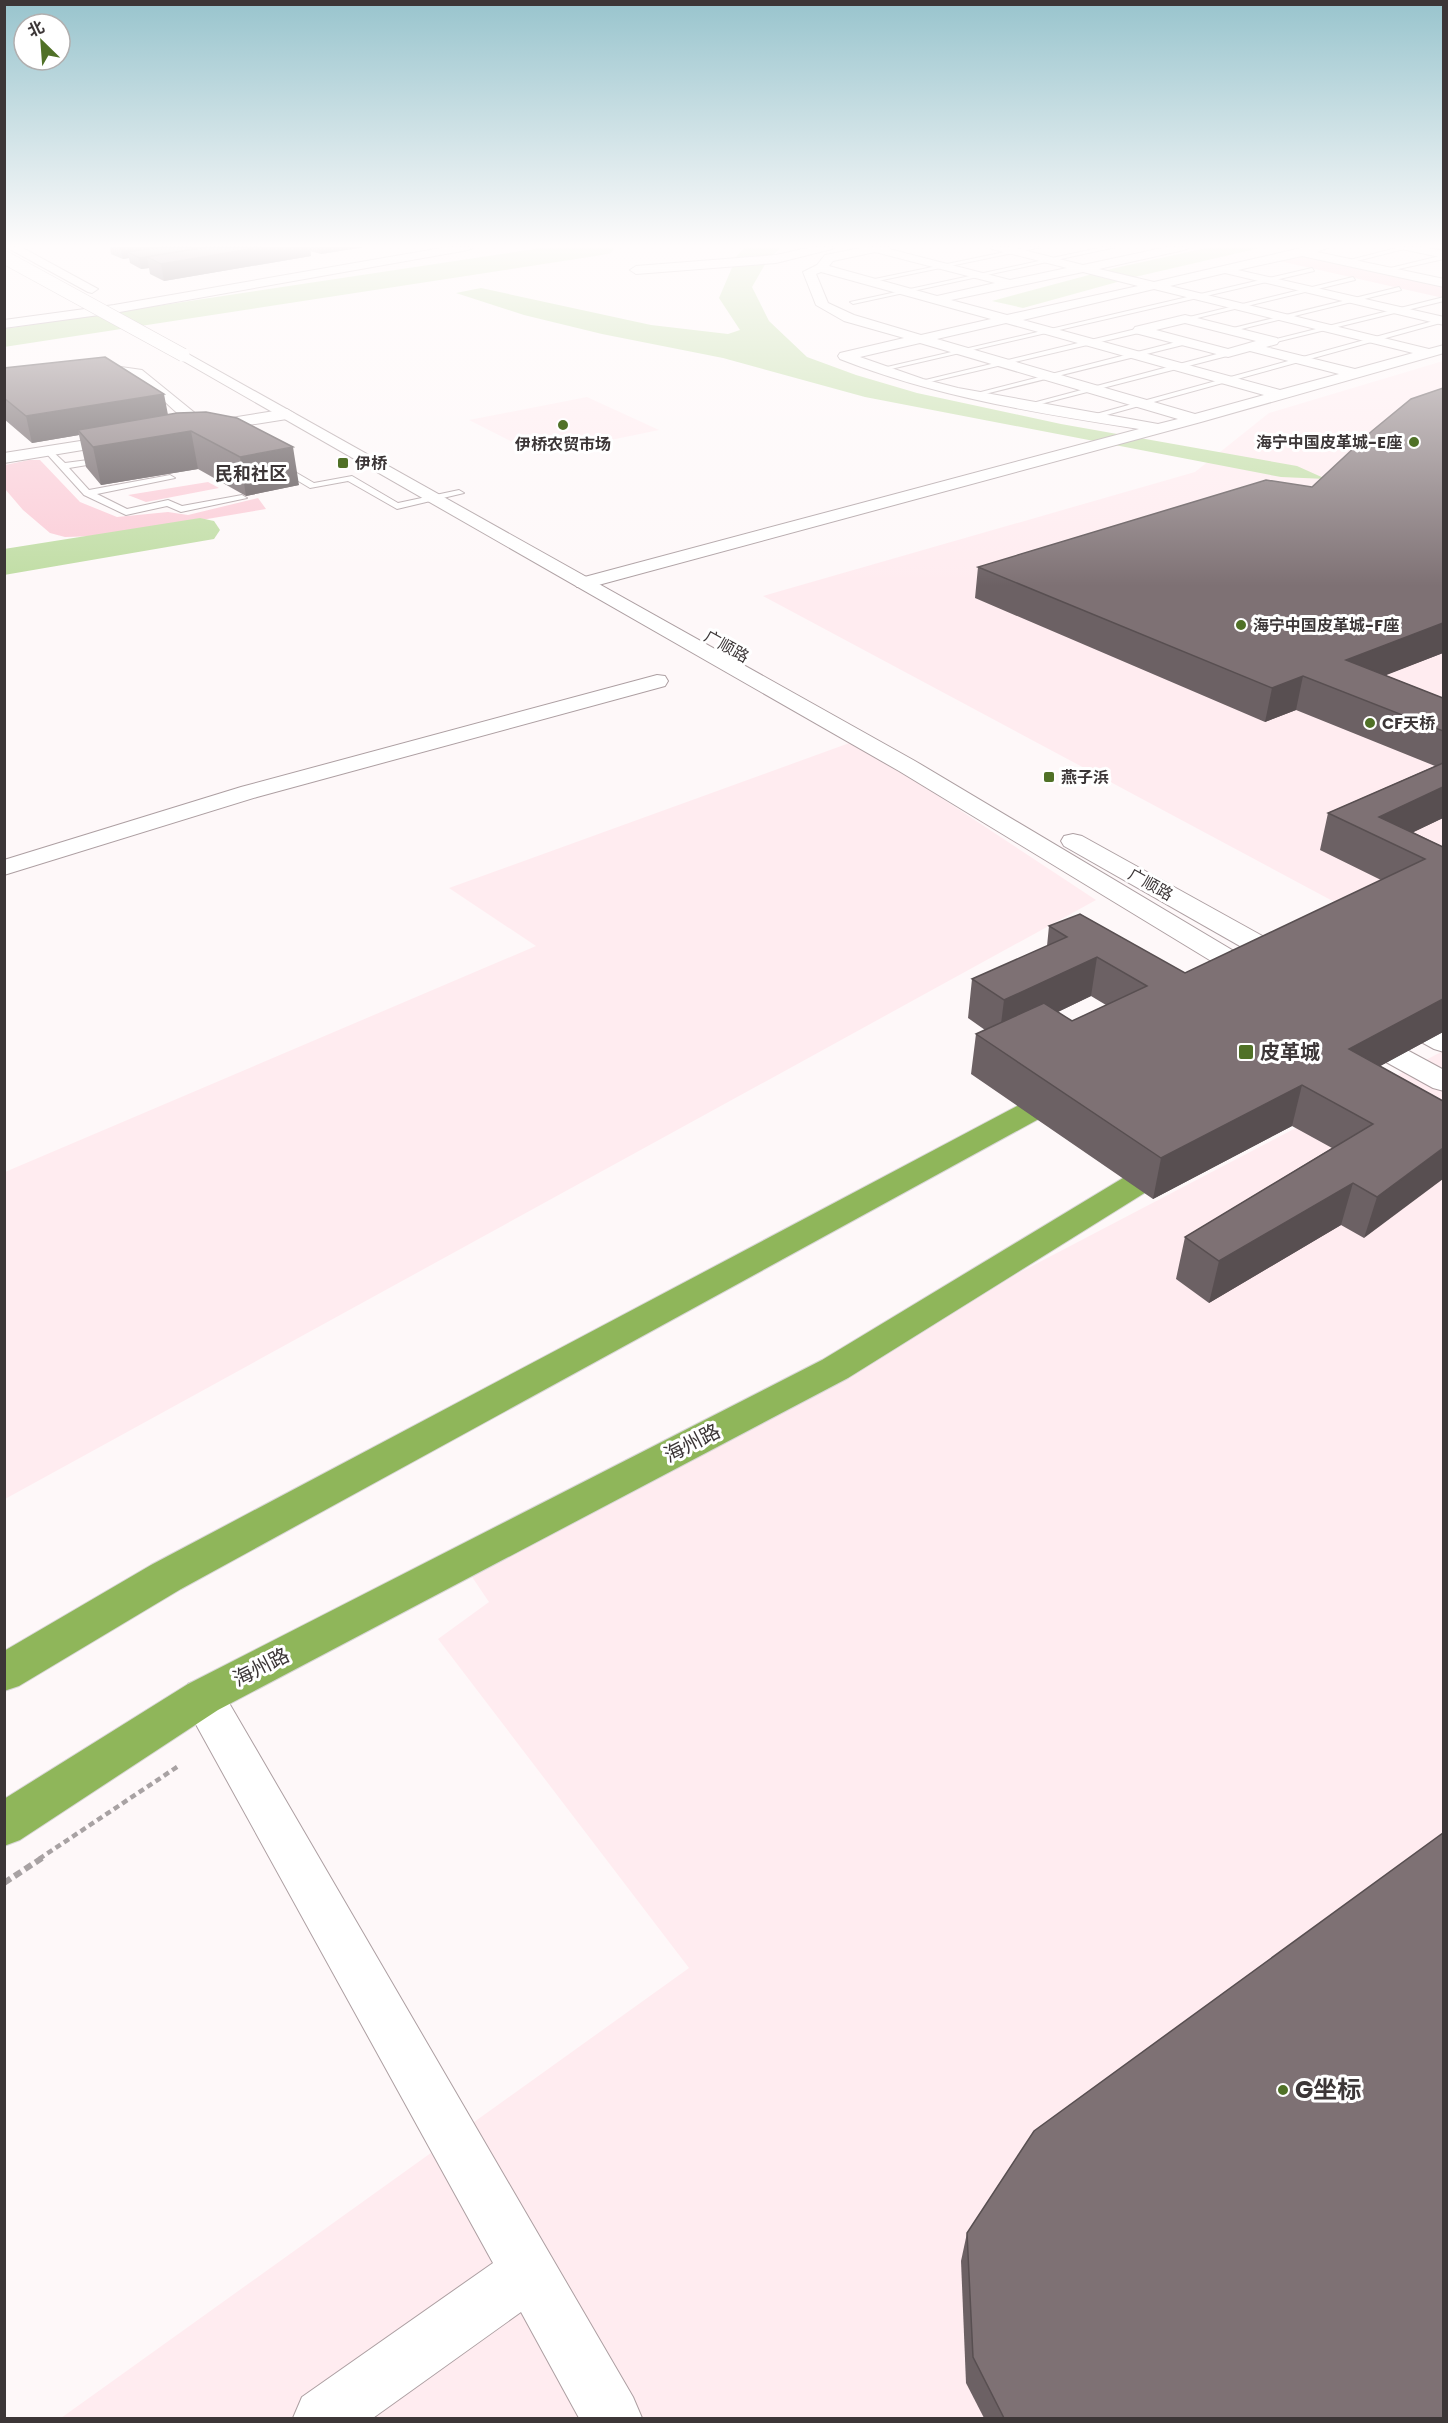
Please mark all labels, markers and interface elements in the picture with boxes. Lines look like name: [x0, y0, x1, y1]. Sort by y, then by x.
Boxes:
north arrow: [12, 12, 72, 72]
text: 北: [24, 15, 48, 43]
marker: 伊桥农贸市场: [556, 418, 570, 432]
place label: 海宁中国皮革城-E座: [1256, 431, 1402, 454]
place label: 伊桥农贸市场: [514, 433, 611, 456]
marker: 海宁中国皮革城-E座: [1407, 435, 1421, 449]
place label: 伊桥: [354, 452, 388, 475]
marker: 伊桥: [336, 456, 350, 470]
district label: 民和社区: [215, 461, 287, 486]
place label: 海宁中国皮革城-F座: [1253, 614, 1399, 637]
marker: 海宁中国皮革城-F座: [1234, 618, 1248, 632]
street label: 广顺路: [700, 625, 753, 668]
place label: CF天桥: [1382, 712, 1436, 735]
marker: CF天桥: [1363, 716, 1377, 730]
place label: 燕子浜: [1061, 766, 1109, 789]
marker: 燕子浜: [1042, 770, 1056, 784]
street label: 广顺路: [1124, 863, 1177, 906]
place label: 皮革城: [1260, 1038, 1320, 1066]
marker: 皮革城: [1237, 1043, 1255, 1061]
street label: 海州路: [659, 1417, 725, 1469]
street label: 海州路: [228, 1641, 294, 1693]
place label: G坐标: [1295, 2073, 1361, 2106]
marker: G坐标: [1276, 2083, 1290, 2097]

